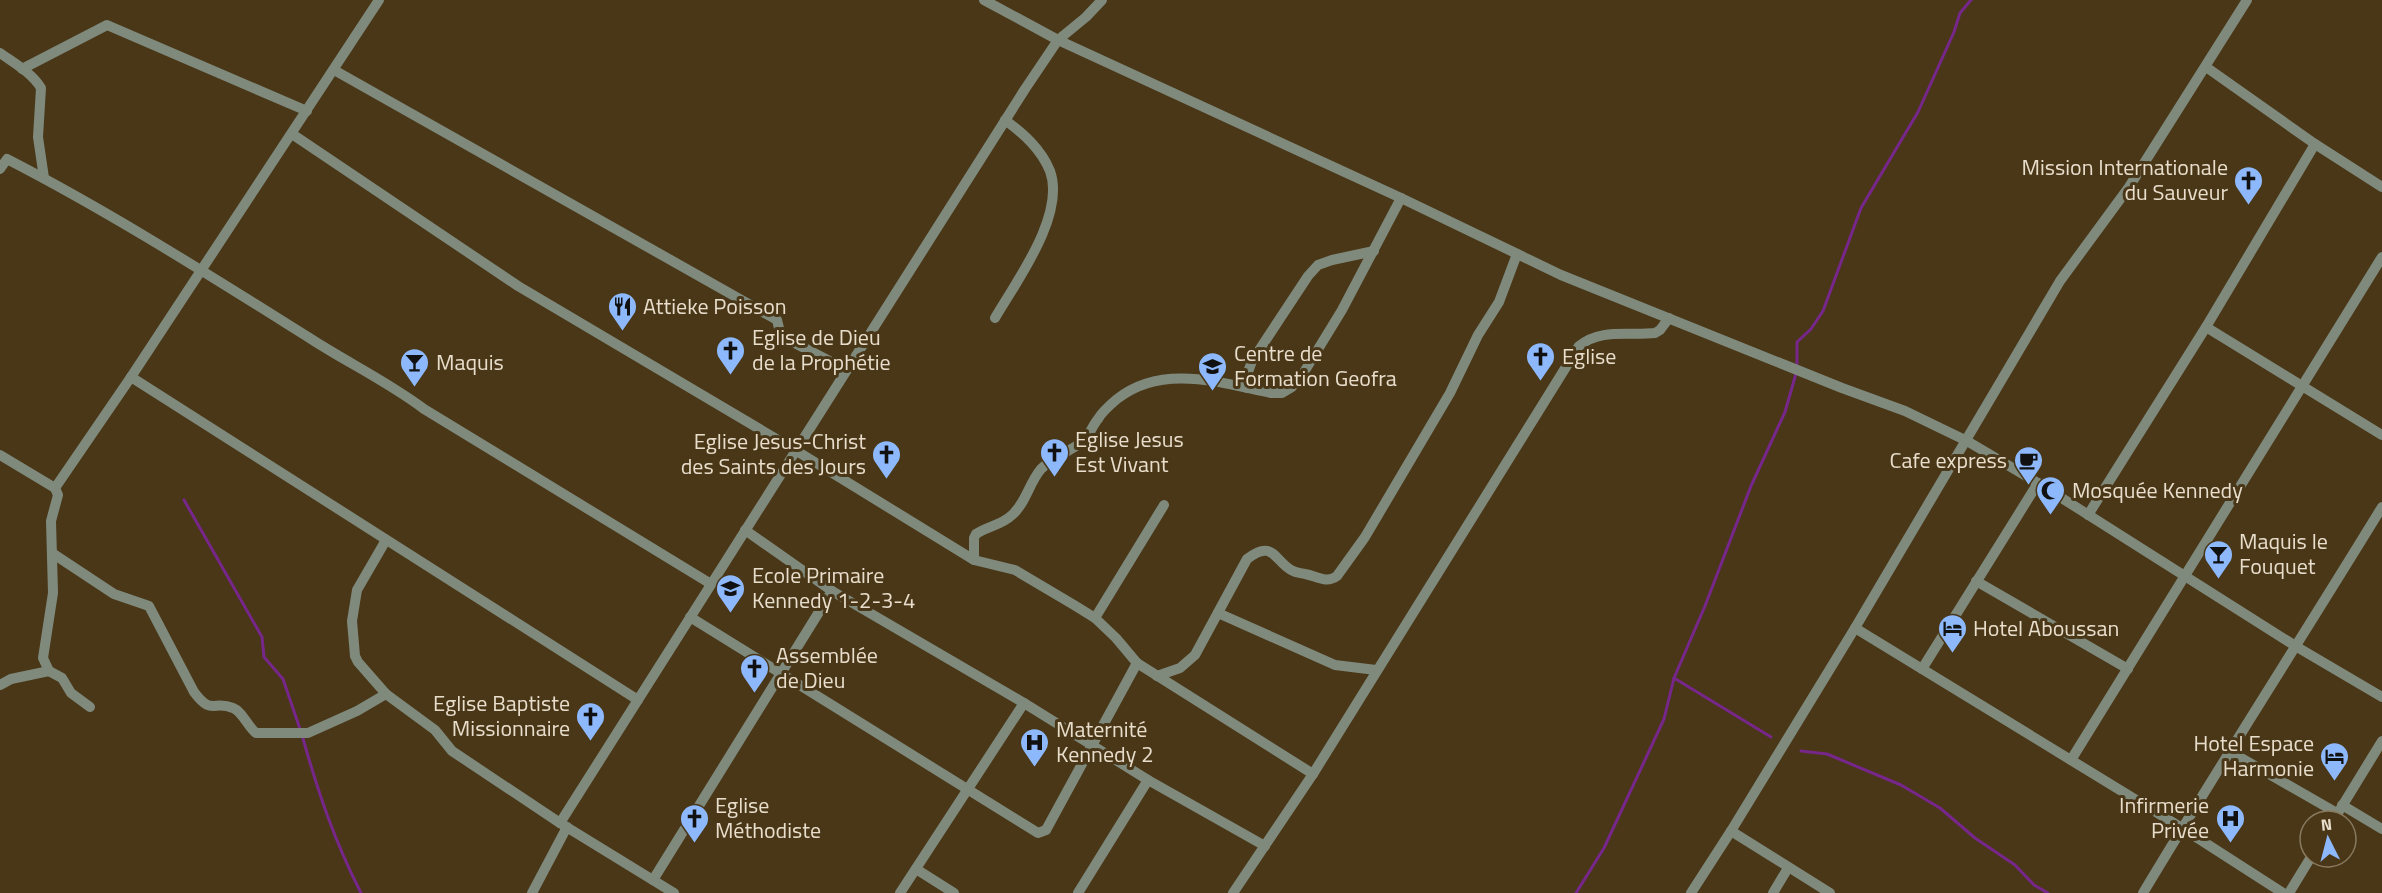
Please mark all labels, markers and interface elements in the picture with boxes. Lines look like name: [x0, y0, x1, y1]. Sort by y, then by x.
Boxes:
place label: Mission Internationale du Sauveur: [2022, 150, 2228, 209]
church icon: Mission Internationale du Sauveur: [2233, 164, 2265, 206]
place label: Attieke Poisson: [643, 289, 787, 323]
restaurant icon: Attieke Poisson: [606, 290, 638, 332]
place label: Eglise de Dieu de la Prophétie: [752, 320, 891, 379]
church icon: Eglise de Dieu de la Prophétie: [715, 334, 747, 376]
place label: Centre de Formation Geofra: [1234, 336, 1397, 395]
place label: Eglise: [1562, 339, 1616, 373]
church icon: Eglise: [1525, 340, 1557, 382]
place label: Maquis: [436, 345, 504, 379]
bar icon: Maquis: [399, 346, 431, 388]
school or university icon: Centre de Formation Geofra: [1197, 350, 1229, 392]
place label: Eglise Jesus Est Vivant: [1075, 422, 1184, 481]
place label: Eglise Jesus-Christ des Saints des Jours: [681, 424, 866, 483]
church icon: Eglise Jesus Est Vivant: [1038, 436, 1070, 478]
church icon: Eglise Jesus-Christ des Saints des Jours: [871, 438, 903, 480]
place label: Cafe express: [1889, 443, 2007, 477]
cafe icon: Cafe express: [2012, 444, 2044, 486]
place label: Mosquée Kennedy: [2072, 473, 2243, 507]
mosque icon: Mosquée Kennedy: [2035, 474, 2067, 516]
place label: Maquis le Fouquet: [2239, 524, 2328, 583]
bar icon: Maquis le Fouquet: [2202, 538, 2234, 580]
place label: Ecole Primaire Kennedy 1-2-3-4: [752, 558, 915, 617]
school or university icon: Ecole Primaire Kennedy 1-2-3-4: [715, 572, 747, 614]
place label: Hotel Aboussan: [1973, 611, 2119, 645]
hotel icon: Hotel Aboussan: [1936, 612, 1968, 654]
place label: Assemblée de Dieu: [776, 638, 878, 697]
church icon: Assemblée de Dieu: [739, 652, 771, 694]
place label: Eglise Baptiste Missionnaire: [433, 686, 570, 745]
church icon: Eglise Baptiste Missionnaire: [575, 700, 607, 742]
place label: Maternité Kennedy 2: [1056, 712, 1153, 771]
hospital icon: Maternité Kennedy 2: [1019, 726, 1051, 768]
place label: Hotel Espace Harmonie: [2193, 726, 2314, 785]
hotel icon: Hotel Espace Harmonie: [2319, 740, 2351, 782]
place label: Eglise Méthodiste: [715, 788, 821, 847]
place label: Infirmerie Privée: [2119, 788, 2209, 847]
church icon: Eglise Méthodiste: [678, 802, 710, 844]
hospital icon: Infirmerie Privée: [2214, 802, 2246, 844]
north arrow: [2298, 809, 2358, 869]
text: N: [2320, 812, 2333, 837]

